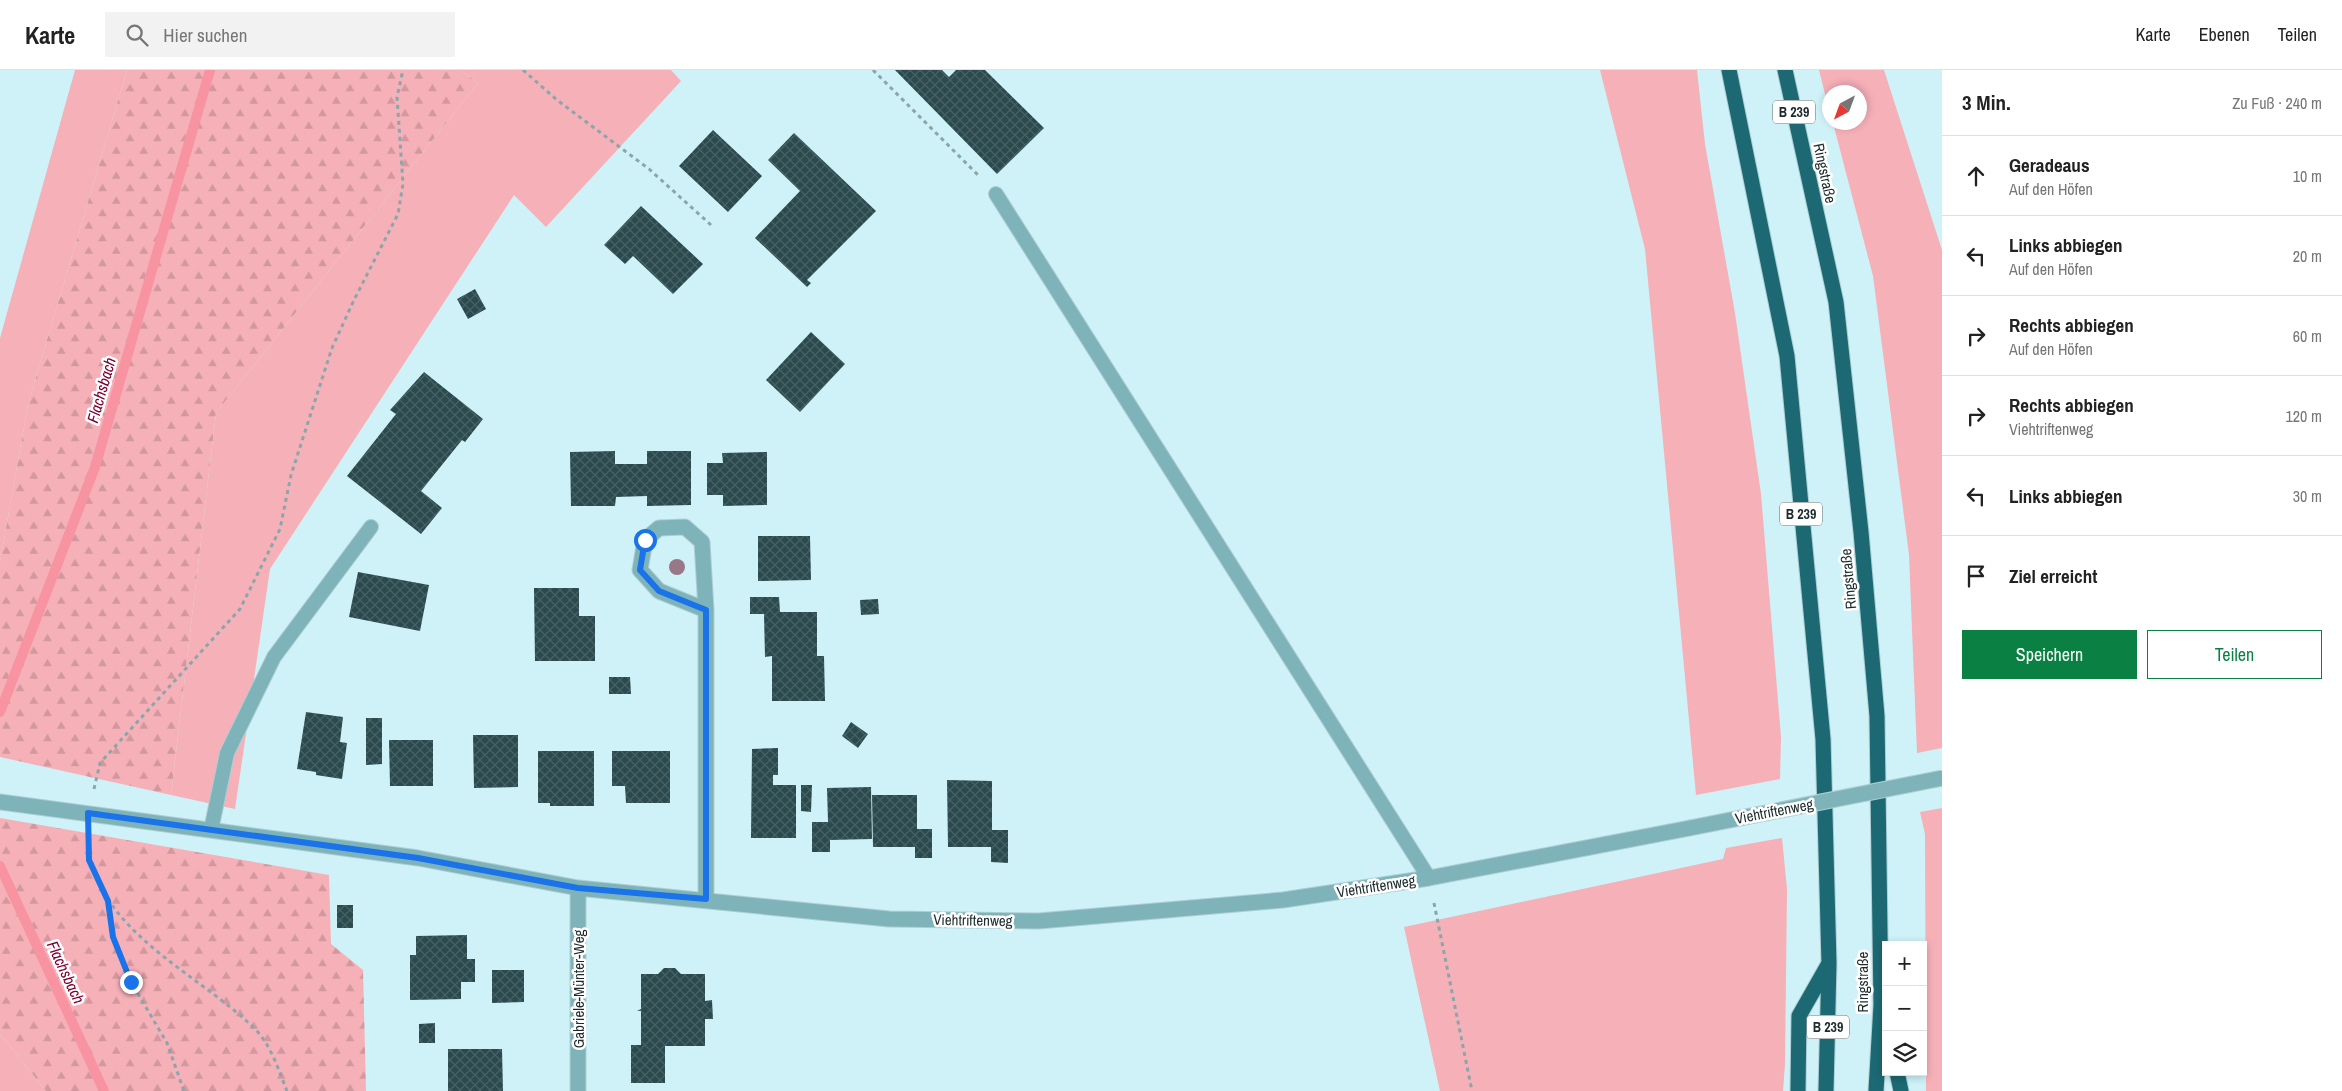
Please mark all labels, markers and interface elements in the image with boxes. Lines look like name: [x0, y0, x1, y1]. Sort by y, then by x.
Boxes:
search box: [105, 12, 455, 57]
text: Karte: [25, 19, 75, 51]
icon: search: [123, 21, 151, 49]
text: Hier suchen: [163, 22, 247, 48]
text: Karte: [2135, 22, 2171, 47]
text: Ebenen: [2199, 22, 2250, 47]
text: Teilen: [2278, 22, 2317, 47]
north arrow: [1822, 85, 1867, 130]
text: 3 Min.: [1962, 88, 2011, 117]
text: Zu Fuß · 240 m: [2232, 92, 2322, 114]
road number: B 239: [1773, 101, 1815, 124]
street label: Ringstraße: [1808, 141, 1842, 205]
text: Geradeaus: [2009, 152, 2090, 178]
icon: ahead: [1962, 162, 1990, 190]
text: 10 m: [2293, 165, 2322, 187]
text: Auf den Höfen: [2009, 178, 2093, 200]
text: Links abbiegen: [2009, 232, 2122, 258]
icon: left: [1962, 242, 1990, 270]
text: 20 m: [2293, 245, 2322, 267]
text: Auf den Höfen: [2009, 258, 2093, 280]
text: Rechts abbiegen: [2009, 312, 2134, 338]
icon: right: [1962, 322, 1990, 350]
text: 60 m: [2293, 325, 2322, 347]
text: Auf den Höfen: [2009, 338, 2093, 360]
water label: Flachsbach: [81, 355, 121, 425]
text: Rechts abbiegen: [2009, 392, 2134, 418]
icon: right: [1962, 402, 1990, 430]
text: 120 m: [2286, 405, 2322, 427]
text: Viehtriftenweg: [2009, 418, 2093, 440]
icon: left: [1962, 482, 1990, 510]
text: Links abbiegen: [2009, 483, 2122, 509]
text: 30 m: [2293, 485, 2322, 507]
road number: B 239: [1780, 502, 1822, 526]
route start: [634, 529, 657, 552]
street label: Ringstraße: [1835, 548, 1861, 610]
icon: arrive: [1962, 562, 1990, 590]
text: Ziel erreicht: [2009, 563, 2097, 589]
button: Speichern: [1962, 630, 2137, 679]
button: Teilen: [2147, 630, 2322, 679]
street label: Viehtriftenweg: [1733, 793, 1815, 829]
street label: Viehtriftenweg: [1335, 869, 1417, 903]
street label: Viehtriftenweg: [933, 909, 1013, 931]
street label: Gabriele-Münter-Weg: [568, 929, 589, 1048]
water label: Flachsbach: [42, 937, 90, 1007]
map controls: [1882, 941, 1927, 1076]
button: +: [1882, 941, 1927, 986]
street label: Ringstraße: [1852, 951, 1873, 1012]
route end: [120, 971, 143, 994]
button: −: [1882, 986, 1927, 1031]
road number: B 239: [1807, 1016, 1849, 1039]
button: layers: [1882, 1031, 1927, 1076]

